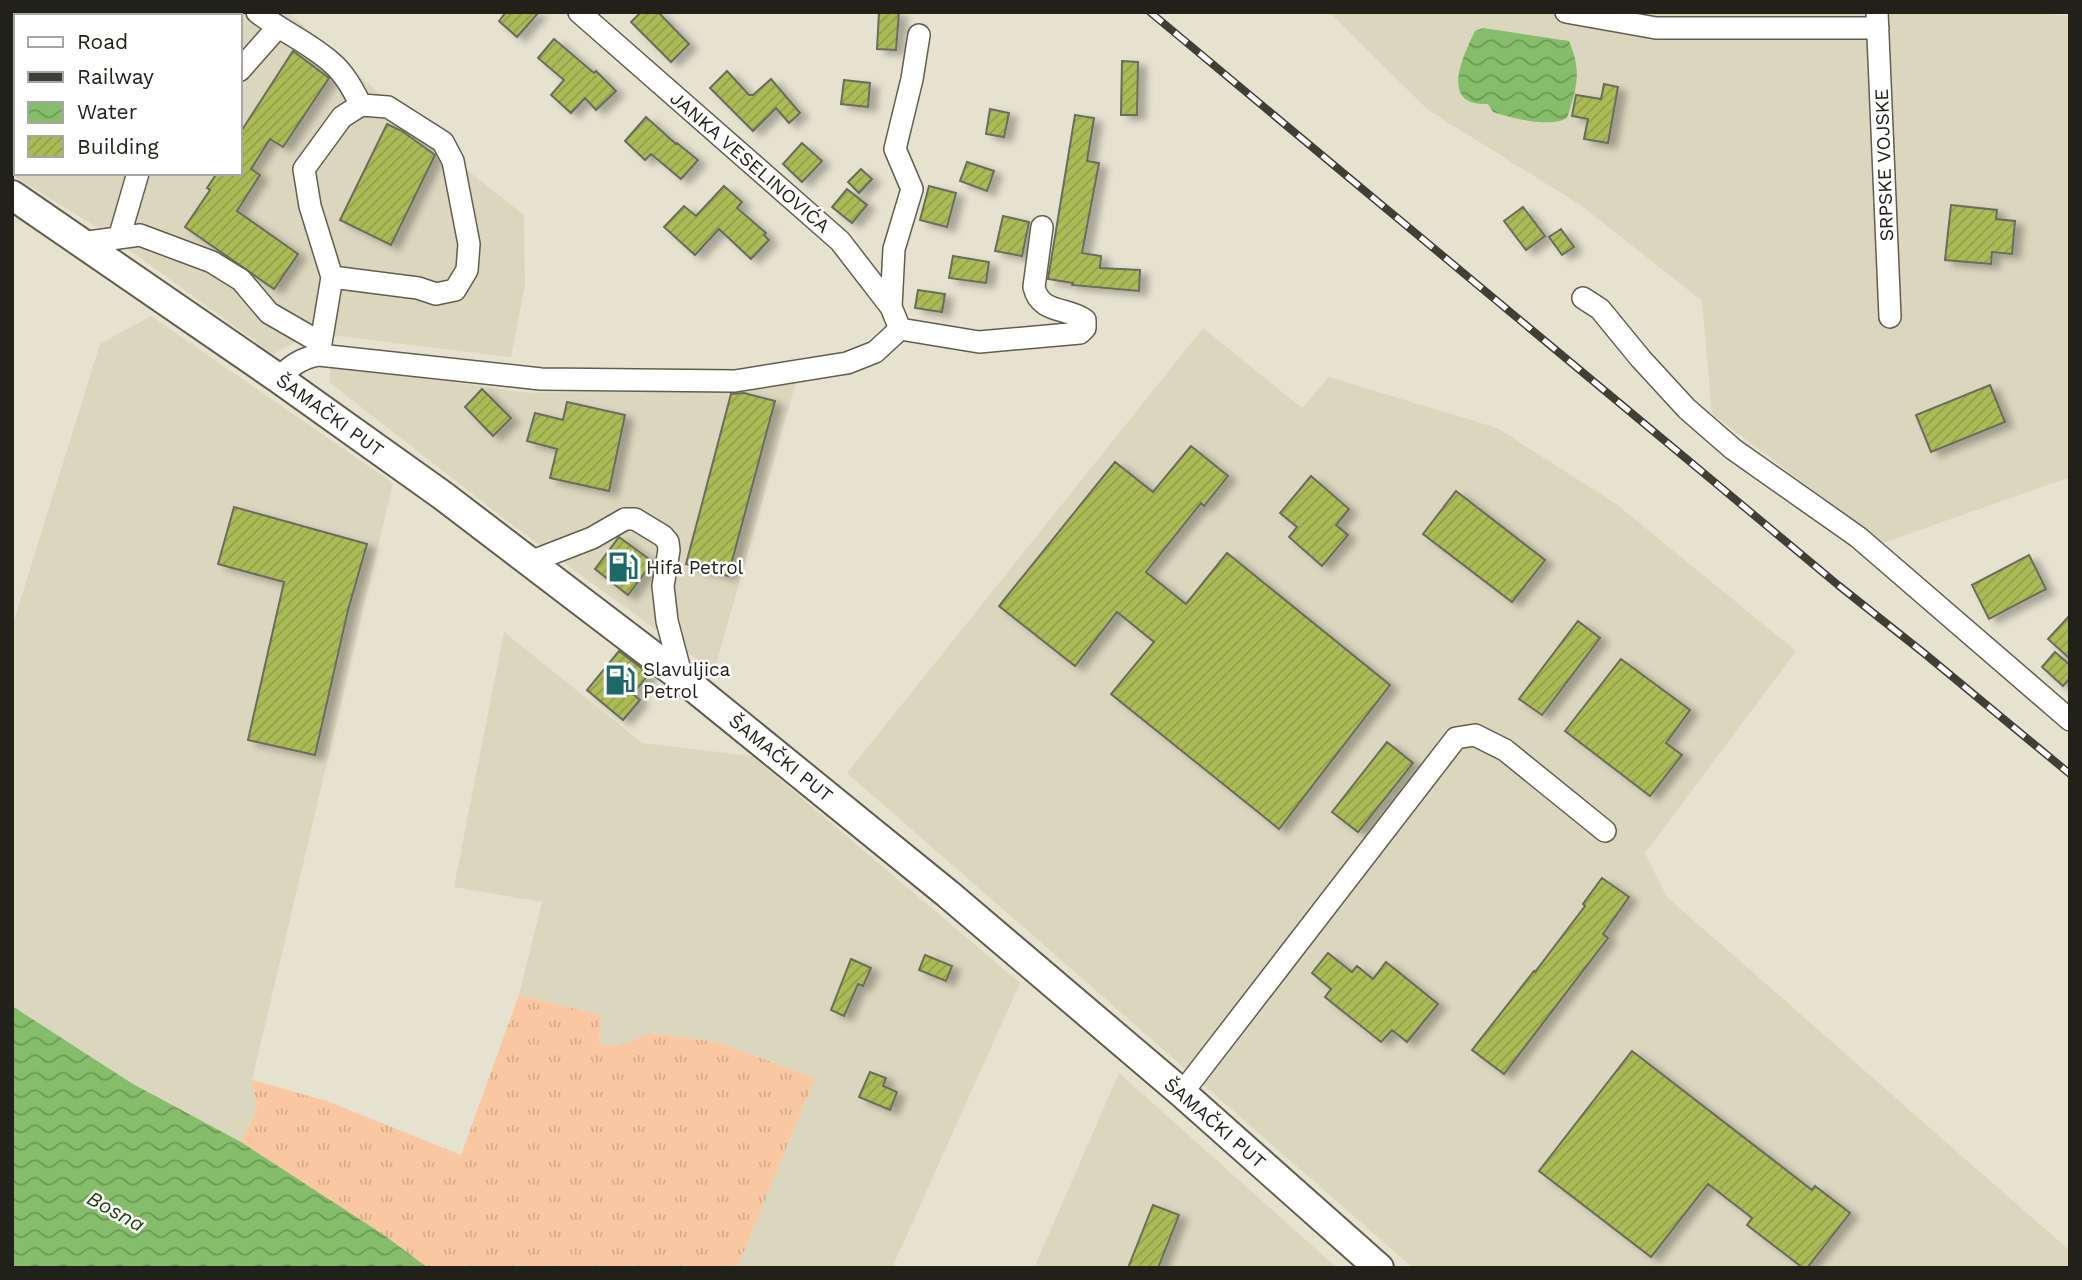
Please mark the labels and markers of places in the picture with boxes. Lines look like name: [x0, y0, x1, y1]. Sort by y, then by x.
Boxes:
fuel station icon: Hifa Petrol: [606, 550, 640, 584]
place label: Hifa Petrol: [646, 556, 744, 579]
place label: Slavuljica Petrol: [643, 658, 731, 703]
fuel station icon: Slavuljica Petrol: [603, 663, 637, 697]

